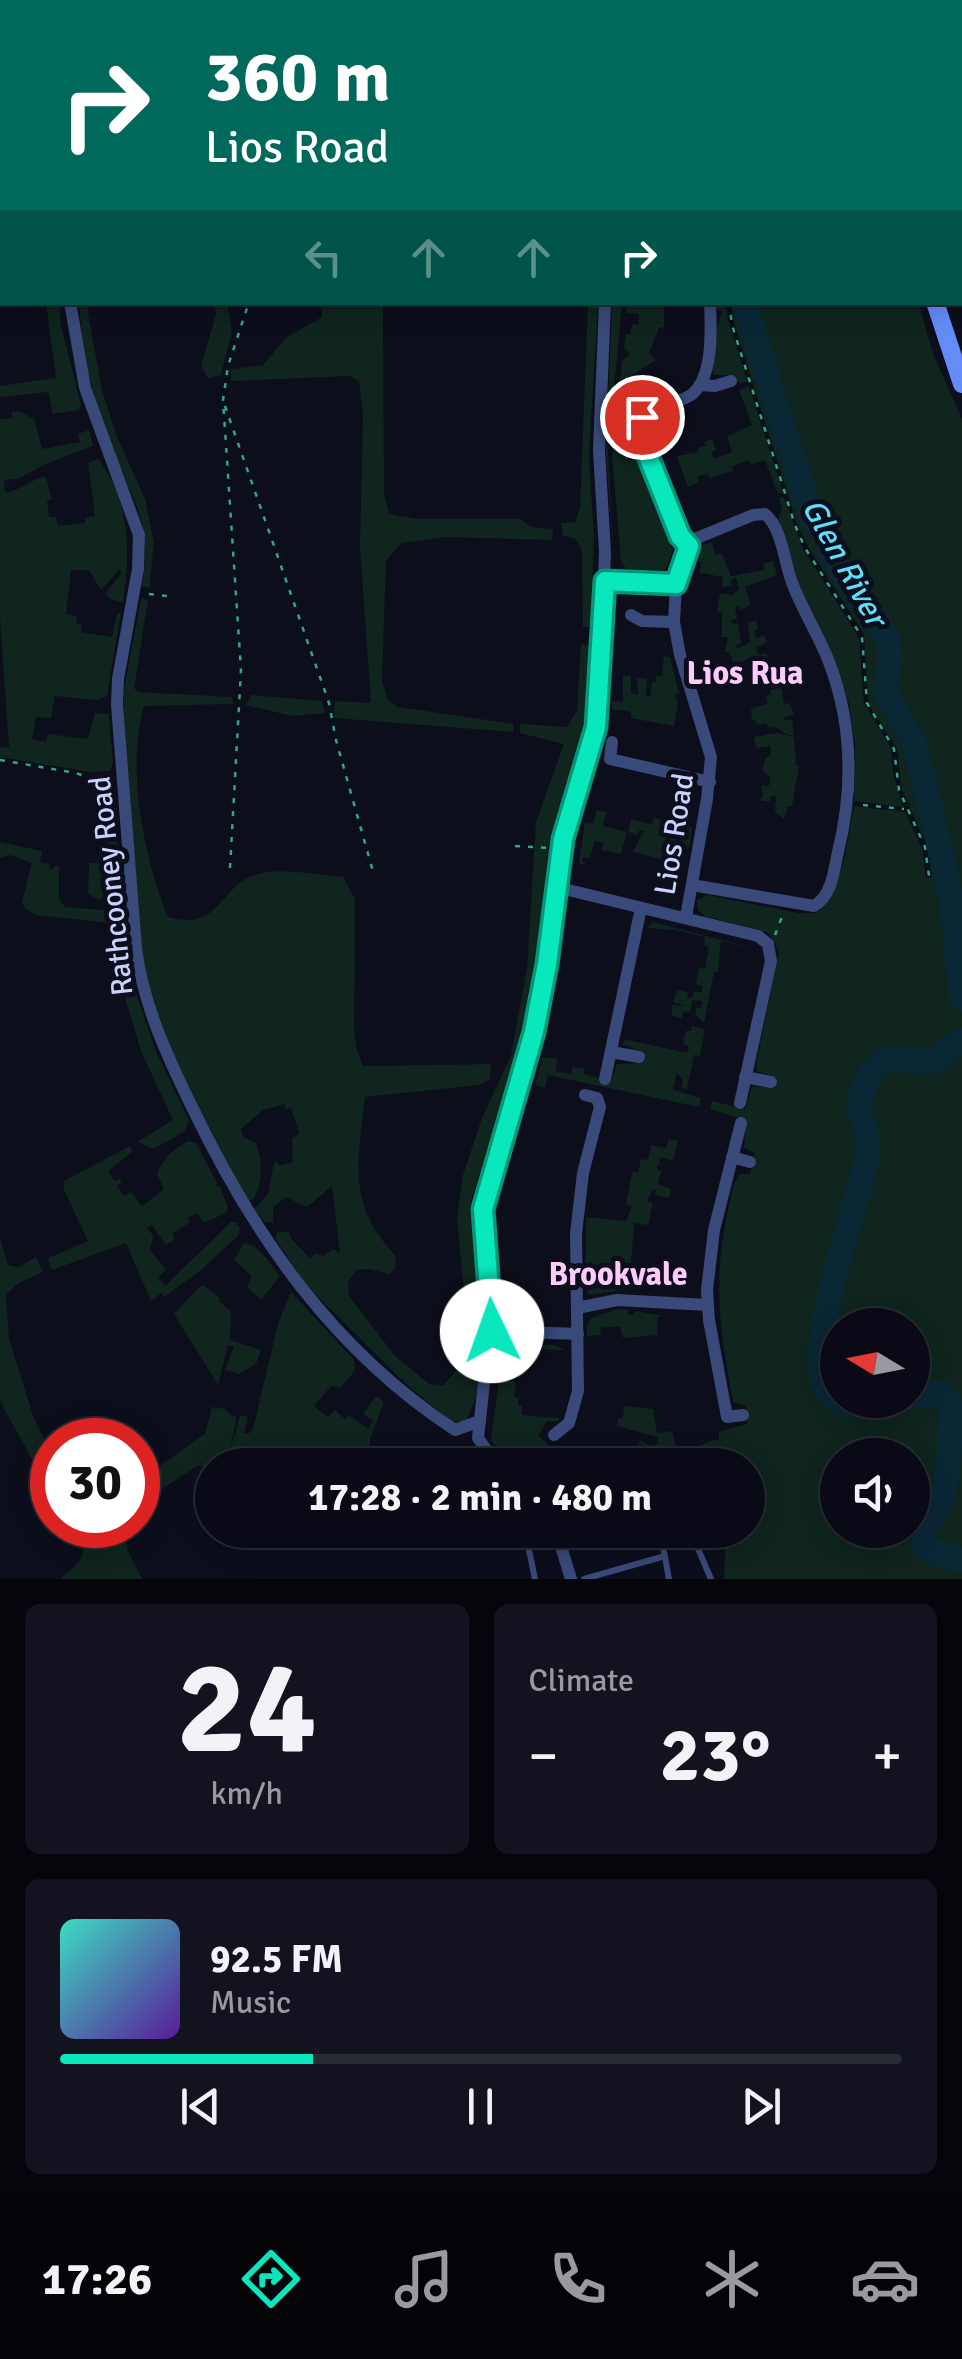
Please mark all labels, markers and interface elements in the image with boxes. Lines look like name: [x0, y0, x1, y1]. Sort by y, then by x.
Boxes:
text: 360 m: [205, 34, 390, 120]
icon: right: [40, 40, 170, 170]
text: Lios Road: [205, 120, 389, 175]
icon: left: [296, 230, 351, 285]
icon: ahead: [401, 230, 456, 285]
icon: ahead: [506, 230, 561, 285]
icon: right: [611, 230, 666, 285]
pin: [600, 375, 685, 460]
icon: arrive: [615, 390, 670, 445]
water label: Glen River: [794, 492, 898, 636]
district label: Lios Rua: [687, 654, 803, 693]
street label: Lios Road: [647, 771, 702, 898]
street label: Rathcooney Road: [82, 774, 141, 998]
district label: Brookvale: [548, 1255, 688, 1294]
position arrow: [440, 1279, 544, 1383]
north arrow: [820, 1308, 930, 1418]
map controls: [820, 1308, 930, 1548]
speed limit sign: 30: [30, 1418, 160, 1548]
button: sound: [820, 1438, 930, 1548]
text: 17:28 · 2 min · 480 m: [308, 1474, 652, 1521]
text: 24: [177, 1629, 317, 1789]
text: Climate: [529, 1661, 634, 1700]
text: 23°: [660, 1709, 771, 1802]
text: −: [529, 1722, 558, 1790]
text: +: [872, 1722, 902, 1790]
text: km/h: [211, 1774, 283, 1813]
text: 92.5 FM: [210, 1936, 343, 1983]
text: Music: [210, 1983, 291, 2022]
icon: previous: [173, 2079, 228, 2134]
icon: pause: [453, 2079, 508, 2134]
icon: next: [734, 2079, 789, 2134]
icon: directions: [236, 2244, 306, 2314]
icon: music: [389, 2244, 459, 2314]
icon: phone: [543, 2244, 613, 2314]
icon: climate: [697, 2244, 767, 2314]
icon: car: [850, 2244, 920, 2314]
text: 17:26: [42, 2252, 152, 2307]

